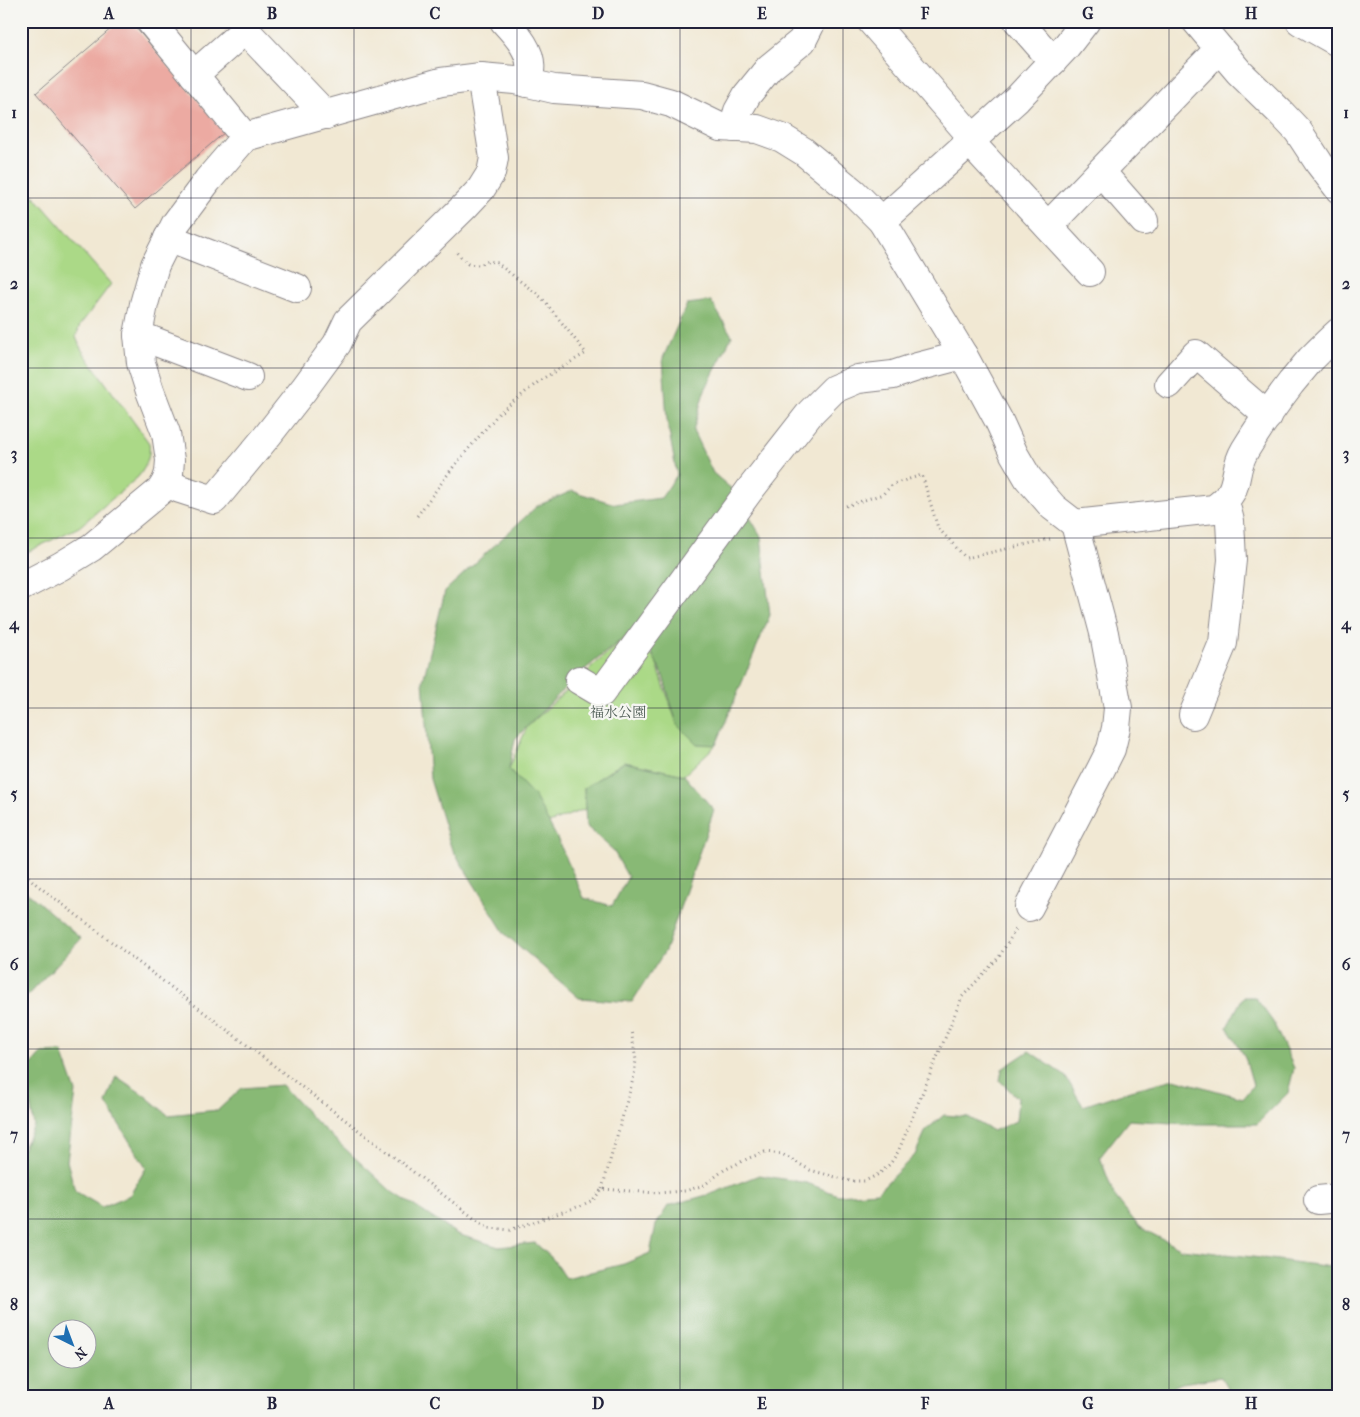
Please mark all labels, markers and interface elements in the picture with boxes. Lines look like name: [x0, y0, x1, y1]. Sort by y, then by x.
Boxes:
text: A: [103, 4, 115, 23]
text: B: [267, 4, 277, 23]
text: C: [430, 4, 441, 23]
text: D: [592, 4, 604, 23]
text: E: [757, 4, 767, 23]
text: F: [920, 4, 930, 23]
text: G: [1082, 4, 1094, 23]
text: H: [1245, 4, 1258, 23]
text: 1: [11, 103, 17, 122]
text: 1: [1343, 103, 1349, 122]
text: 2: [10, 274, 18, 293]
text: 2: [1342, 274, 1350, 293]
text: 3: [11, 444, 17, 464]
text: 3: [1343, 444, 1349, 464]
text: 4: [8, 614, 20, 634]
text: 4: [1340, 614, 1352, 634]
park label: 福水公園: [590, 704, 646, 721]
text: 5: [11, 784, 18, 803]
text: 5: [1343, 784, 1350, 803]
text: 6: [10, 955, 19, 974]
text: 6: [1342, 955, 1351, 974]
text: 7: [9, 1125, 18, 1144]
text: 7: [1341, 1125, 1350, 1144]
text: 8: [10, 1295, 18, 1314]
text: 8: [1342, 1295, 1350, 1314]
north arrow: [48, 1320, 98, 1370]
text: N: [70, 1343, 90, 1363]
text: A: [103, 1394, 115, 1413]
text: B: [267, 1394, 277, 1413]
text: C: [430, 1394, 441, 1413]
text: D: [592, 1394, 604, 1413]
text: E: [757, 1394, 767, 1413]
text: F: [920, 1394, 930, 1413]
text: G: [1082, 1394, 1094, 1413]
text: H: [1245, 1394, 1258, 1413]

